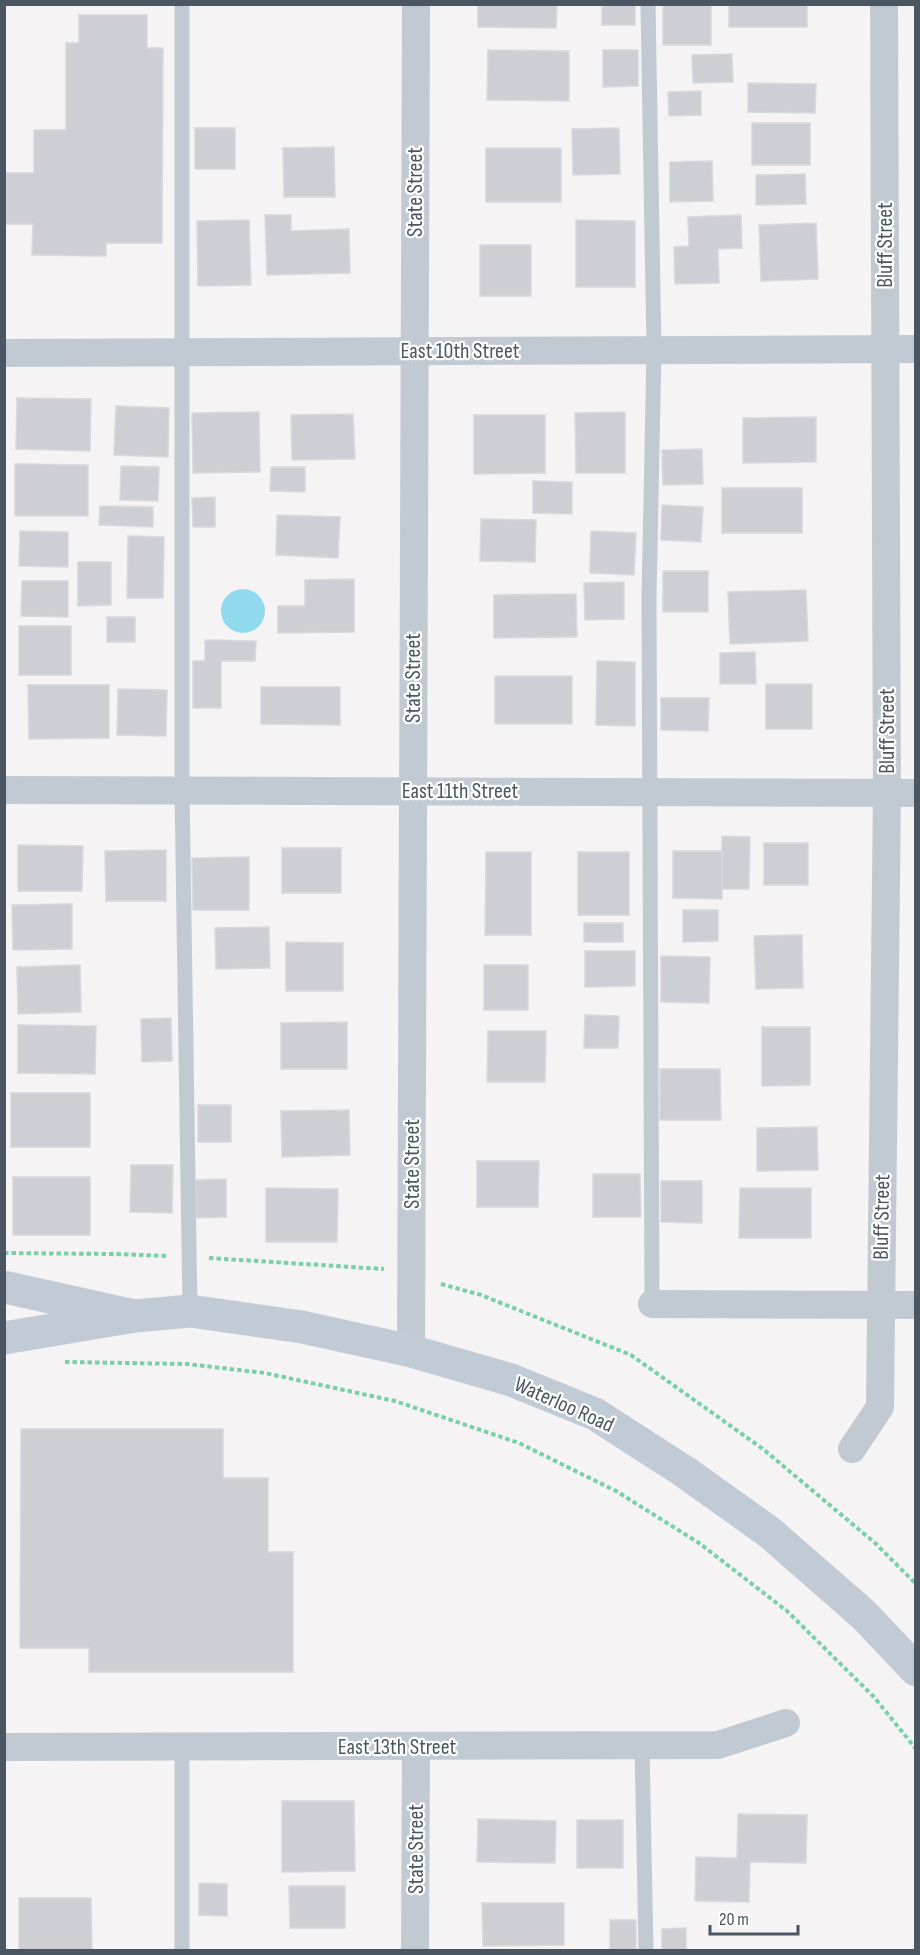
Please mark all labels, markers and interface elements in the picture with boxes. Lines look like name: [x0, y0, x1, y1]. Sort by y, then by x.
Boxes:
street label: State Street: [402, 147, 429, 237]
street label: Bluff Street: [872, 202, 899, 288]
street label: East 10th Street: [401, 338, 520, 365]
street label: State Street: [400, 633, 427, 723]
street label: Bluff Street: [874, 688, 901, 774]
street label: East 11th Street: [402, 778, 519, 805]
street label: State Street: [399, 1119, 426, 1209]
street label: Bluff Street: [868, 1174, 896, 1260]
street label: Waterloo Road: [510, 1371, 618, 1439]
street label: East 13th Street: [338, 1734, 456, 1761]
street label: State Street: [403, 1804, 430, 1894]
scale bar: [710, 1898, 798, 1936]
text: 20 m: [719, 1909, 749, 1930]

